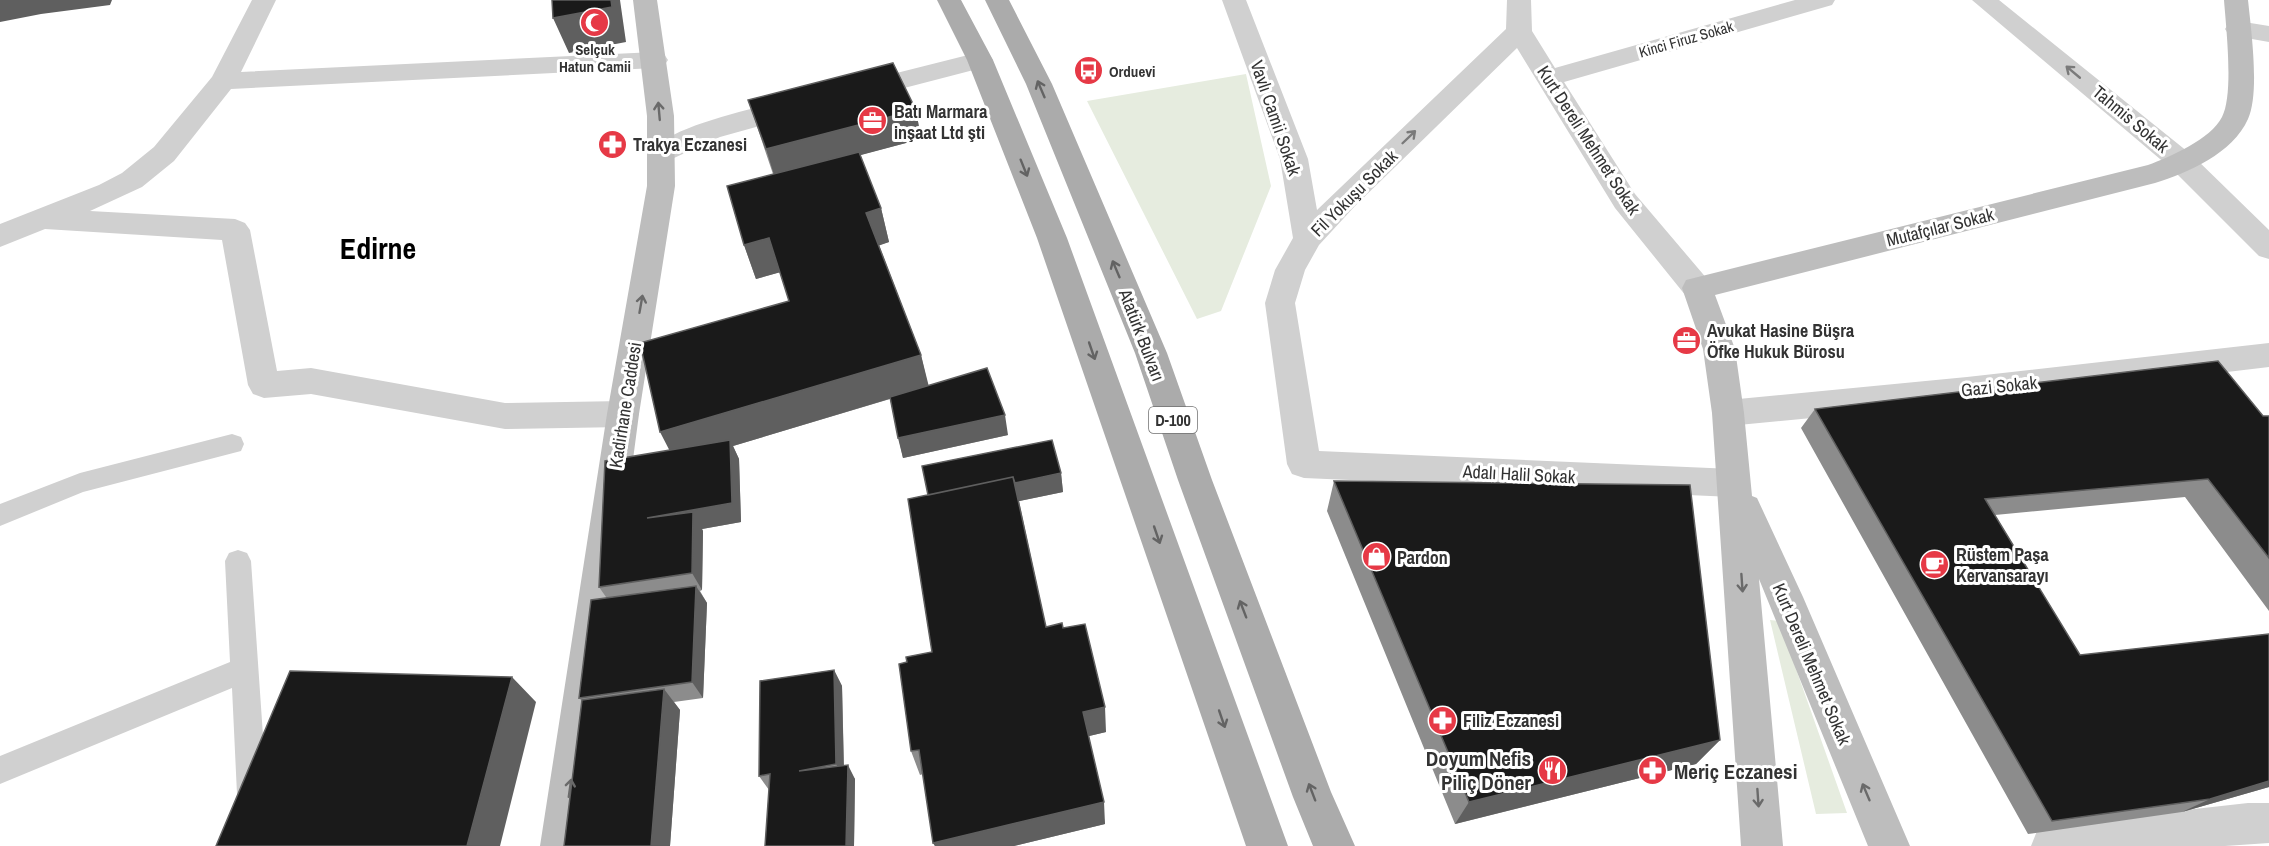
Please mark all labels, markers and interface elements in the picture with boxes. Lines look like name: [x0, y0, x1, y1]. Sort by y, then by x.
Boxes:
mosque icon: Selçuk Hatun Camii: [579, 6, 611, 38]
street label: Kinci Firuz Sokak: [1636, 15, 1736, 62]
place label: Selçuk Hatun Camii: [559, 39, 631, 77]
bus stop icon: Orduevi: [1072, 55, 1104, 87]
street label: Vavlı Camii Sokak: [1245, 57, 1308, 180]
place label: Orduevi: [1109, 61, 1156, 82]
street label: Kurt Dereli Mehmet Sokak: [1531, 61, 1647, 220]
one-way arrow: [2066, 65, 2081, 79]
street label: Tahmis Sokak: [2087, 80, 2175, 159]
one-way arrow: [1035, 81, 1046, 99]
place label: Batı Marmara inşaat Ltd şti: [894, 99, 988, 145]
one-way arrow: [654, 102, 665, 122]
office icon: Batı Marmara inşaat Ltd şti: [857, 105, 889, 137]
pharmacy icon: Trakya Eczanesi: [596, 128, 628, 160]
one-way arrow: [1401, 130, 1416, 144]
place label: Trakya Eczanesi: [633, 132, 747, 157]
street label: Fil Yokuşu Sokak: [1305, 144, 1403, 242]
one-way arrow: [1019, 158, 1030, 177]
street label: Mutafçılar Sokak: [1884, 201, 1997, 252]
district label: Edirne: [340, 228, 416, 268]
one-way arrow: [1110, 261, 1121, 279]
street label: Atatürk Bulvarı: [1113, 284, 1171, 385]
one-way arrow: [636, 295, 647, 315]
place label: Avukat Hasine Büşra Öfke Hukuk Bürosu: [1707, 318, 1855, 364]
office icon: Avukat Hasine Büşra Öfke Hukuk Bürosu: [1670, 324, 1702, 356]
street label: Kadirhane Caddesi: [603, 340, 647, 470]
one-way arrow: [1087, 341, 1098, 360]
street label: Gazi Sokak: [1960, 370, 2039, 402]
road number: D-100: [1149, 407, 1197, 433]
street label: Adalı Halil Sokak: [1461, 459, 1576, 489]
one-way arrow: [1152, 525, 1163, 544]
shop icon: Pardon: [1360, 541, 1392, 573]
place label: Rüstem Paşa Kervansarayı: [1956, 542, 2049, 588]
place label: Pardon: [1397, 545, 1448, 570]
cafe icon: Rüstem Paşa Kervansarayı: [1919, 548, 1951, 580]
one-way arrow: [1737, 572, 1748, 592]
street label: Kurt Dereli Mehmet Sokak: [1767, 579, 1858, 749]
one-way arrow: [1237, 601, 1248, 619]
pharmacy icon: Filiz Eczanesi: [1426, 704, 1458, 736]
place label: Filiz Eczanesi: [1463, 708, 1559, 733]
one-way arrow: [1217, 709, 1228, 728]
place label: Doyum Nefis Piliç Döner: [1426, 744, 1531, 797]
restaurant icon: Doyum Nefis Piliç Döner: [1536, 754, 1568, 786]
pharmacy icon: Meriç Eczanesi: [1637, 755, 1669, 787]
place label: Meriç Eczanesi: [1674, 757, 1797, 786]
one-way arrow: [564, 779, 575, 798]
one-way arrow: [1305, 783, 1316, 802]
one-way arrow: [1860, 783, 1871, 802]
one-way arrow: [1753, 788, 1764, 808]

